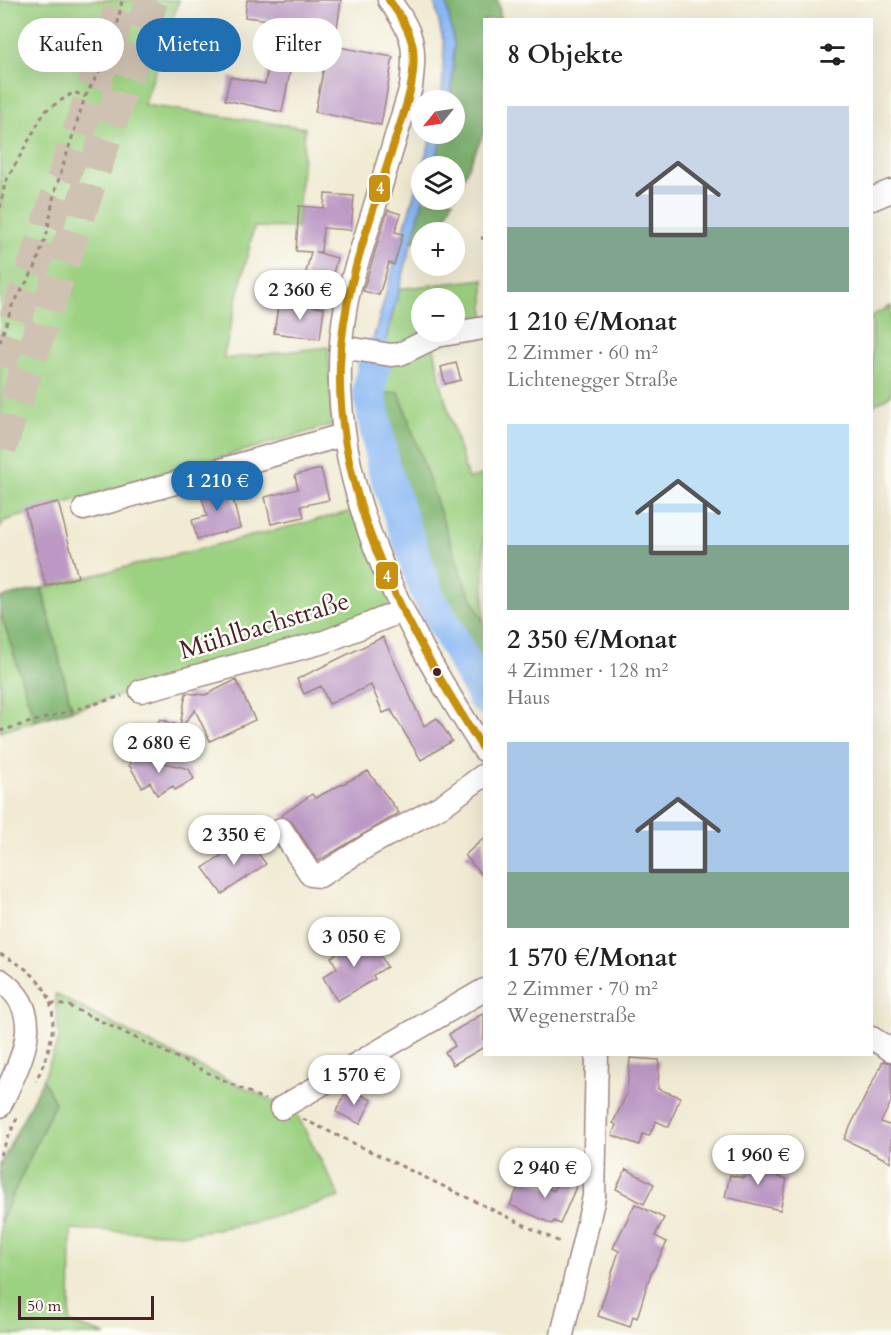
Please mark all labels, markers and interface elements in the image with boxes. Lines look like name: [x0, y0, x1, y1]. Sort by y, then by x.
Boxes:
chip: Kaufen: [18, 18, 124, 72]
chip: Mieten: [136, 18, 241, 72]
chip: Filter: [253, 18, 342, 72]
text: 8 Objekte: [507, 37, 623, 72]
icon: filters: [816, 38, 849, 71]
north arrow: [411, 90, 465, 144]
map controls: [411, 90, 465, 342]
icon: home: [624, 145, 732, 253]
button: layers: [411, 156, 465, 210]
line badge: 4: [368, 174, 391, 203]
text: 4: [376, 178, 384, 200]
button: +: [411, 222, 465, 276]
pin: 2 360 €: [245, 270, 355, 321]
text: 2 360 €: [268, 276, 332, 303]
button: −: [411, 288, 465, 342]
text: 1 210 €/Monat: [507, 304, 677, 339]
text: 2 Zimmer · 60 m²: [507, 339, 658, 366]
text: Lichtenegger Straße: [507, 366, 678, 393]
pin: 1 210 €: [162, 461, 272, 512]
icon: home: [624, 463, 732, 571]
text: 1 210 €: [185, 467, 249, 494]
line badge: 4: [375, 561, 399, 590]
text: 4: [383, 566, 391, 588]
street label: Mühlbachstraße: [175, 583, 353, 668]
text: 2 350 €/Monat: [507, 622, 677, 657]
text: 4 Zimmer · 128 m²: [507, 657, 668, 684]
unlabelled marker: [431, 666, 443, 678]
text: Haus: [507, 684, 550, 711]
pin: 2 680 €: [104, 723, 214, 774]
text: 2 680 €: [127, 729, 191, 756]
icon: home: [624, 781, 732, 889]
pin: 2 350 €: [179, 815, 289, 866]
text: 2 350 €: [202, 821, 266, 848]
pin: 3 050 €: [299, 917, 409, 968]
text: 3 050 €: [322, 923, 386, 950]
text: 1 570 €/Monat: [507, 940, 677, 975]
text: 2 Zimmer · 70 m²: [507, 975, 658, 1002]
text: Wegenerstraße: [507, 1002, 636, 1029]
pin: 1 570 €: [299, 1055, 409, 1106]
text: 1 570 €: [322, 1061, 386, 1088]
pin: 1 960 €: [703, 1135, 813, 1186]
text: 1 960 €: [726, 1141, 790, 1168]
pin: 2 940 €: [490, 1148, 600, 1199]
text: 2 940 €: [513, 1154, 577, 1181]
scale bar: [18, 1293, 154, 1320]
text: 50 m: [27, 1295, 61, 1317]

